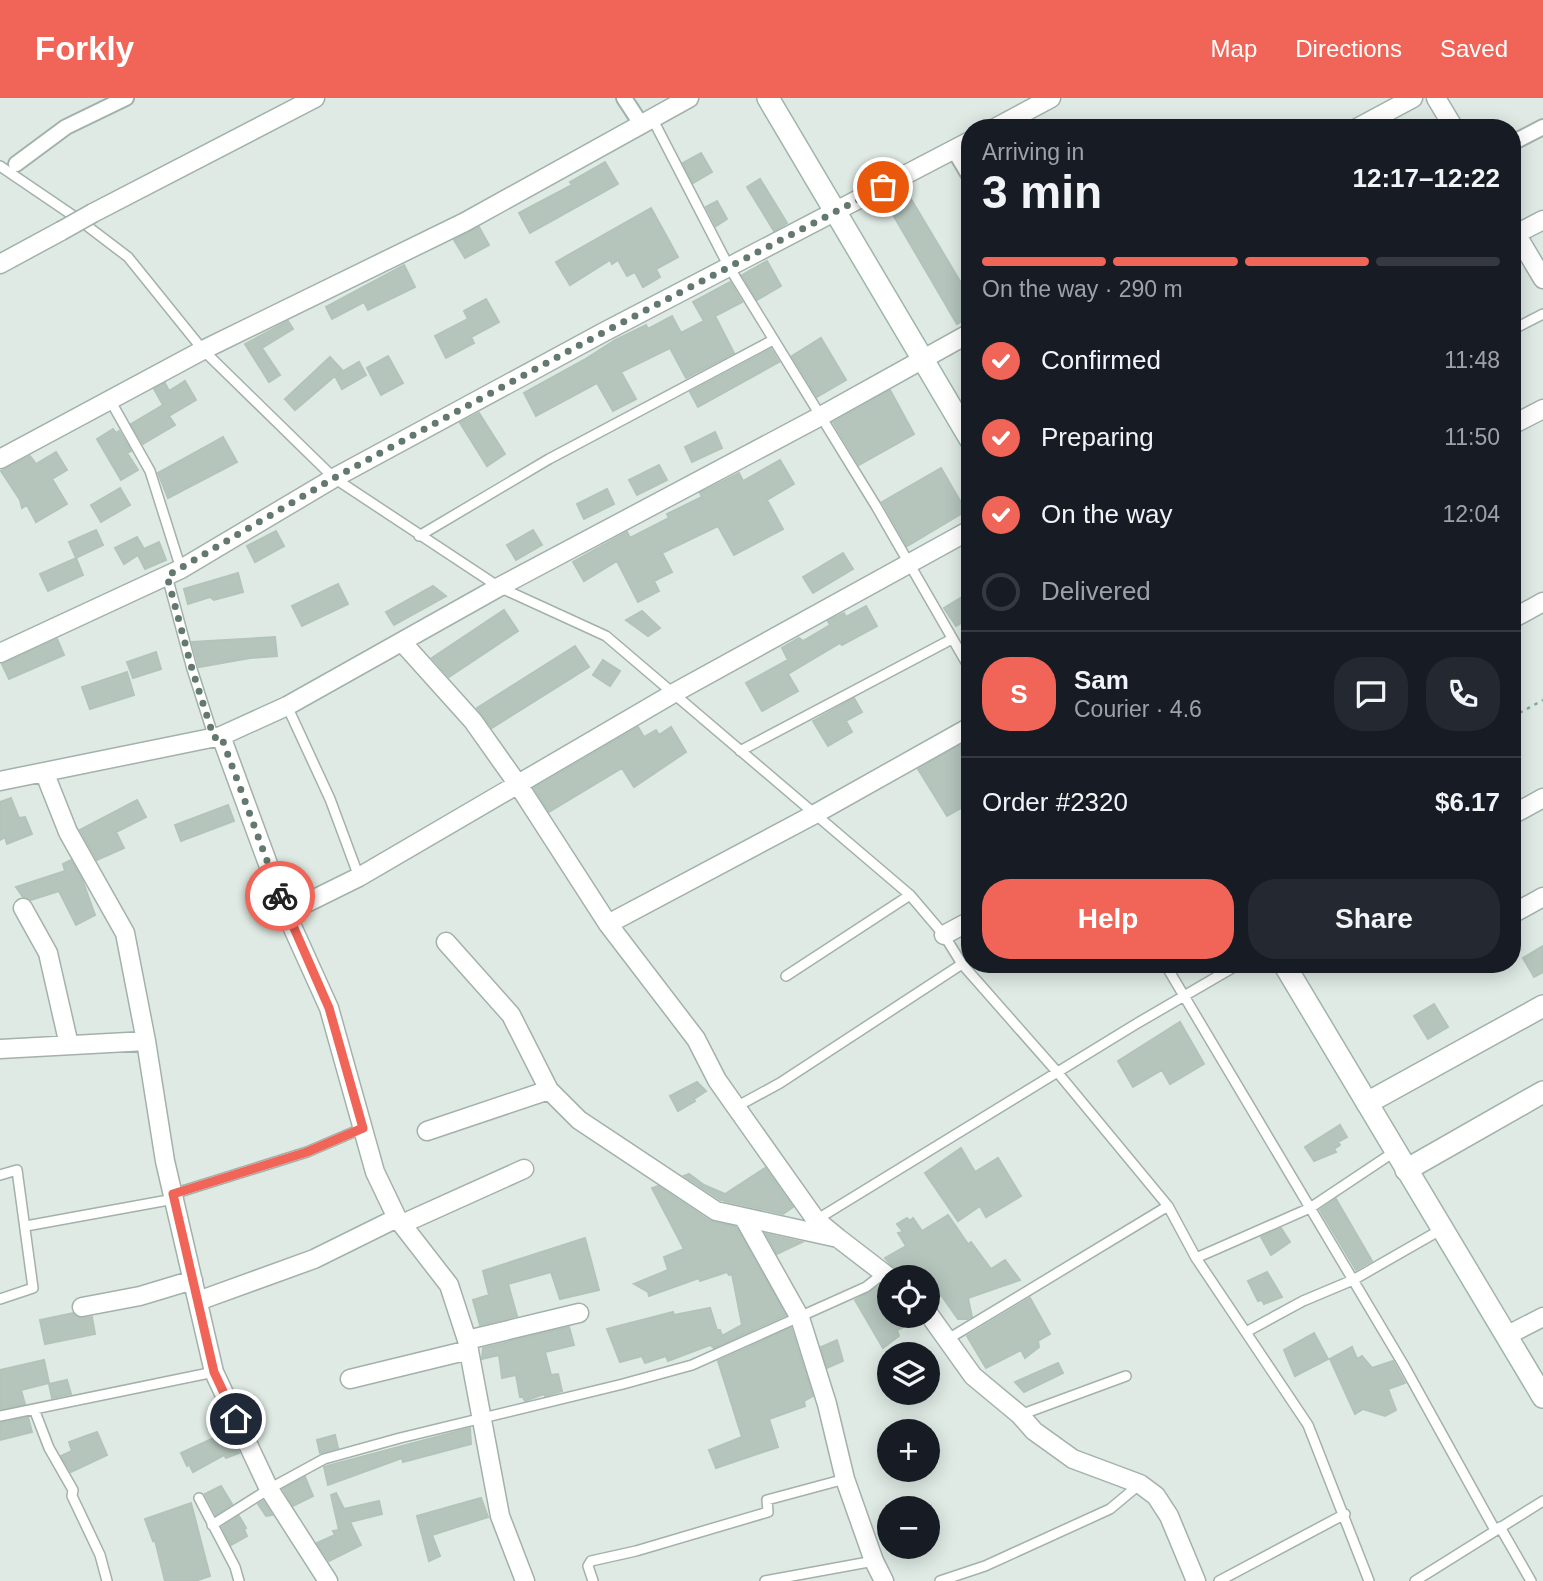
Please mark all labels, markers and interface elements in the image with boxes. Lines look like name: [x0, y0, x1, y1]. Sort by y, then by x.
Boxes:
text: Forkly: [35, 30, 134, 67]
text: Map: [1211, 35, 1257, 62]
text: Directions: [1295, 35, 1402, 62]
text: Saved: [1440, 35, 1508, 62]
text: Arriving in: [982, 139, 1084, 165]
pin: [853, 157, 913, 217]
text: 12:17–12:22: [1353, 163, 1500, 193]
text: 3 min: [982, 166, 1102, 218]
icon: bag: [864, 168, 902, 206]
text: On the way · 290 m: [982, 276, 1183, 302]
icon: check: [982, 342, 1020, 380]
text: Confirmed: [1041, 345, 1161, 375]
text: 11:48: [1444, 347, 1500, 373]
icon: check: [982, 419, 1020, 457]
text: Preparing: [1041, 422, 1154, 452]
text: 11:50: [1444, 424, 1500, 450]
icon: check: [982, 496, 1020, 534]
text: On the way: [1041, 499, 1173, 529]
text: 12:04: [1442, 501, 1500, 527]
text: Delivered: [1041, 576, 1151, 606]
button: chat: [1334, 657, 1408, 731]
button: phone: [1426, 657, 1500, 731]
text: Sam: [1074, 665, 1129, 695]
text: S: [1010, 679, 1028, 709]
text: Courier · 4.6: [1074, 696, 1202, 722]
text: Order #2320: [982, 787, 1128, 817]
text: $6.17: [1435, 787, 1500, 817]
courier: [245, 861, 315, 931]
icon: bike: [261, 877, 299, 915]
button: Help: [982, 879, 1234, 959]
button: Share: [1248, 879, 1500, 959]
map controls: [877, 1265, 940, 1559]
button: locate: [877, 1265, 940, 1328]
button: layers: [877, 1342, 940, 1405]
pin: [206, 1389, 266, 1449]
icon: home: [217, 1400, 255, 1438]
button: +: [877, 1419, 940, 1482]
button: −: [877, 1496, 940, 1559]

